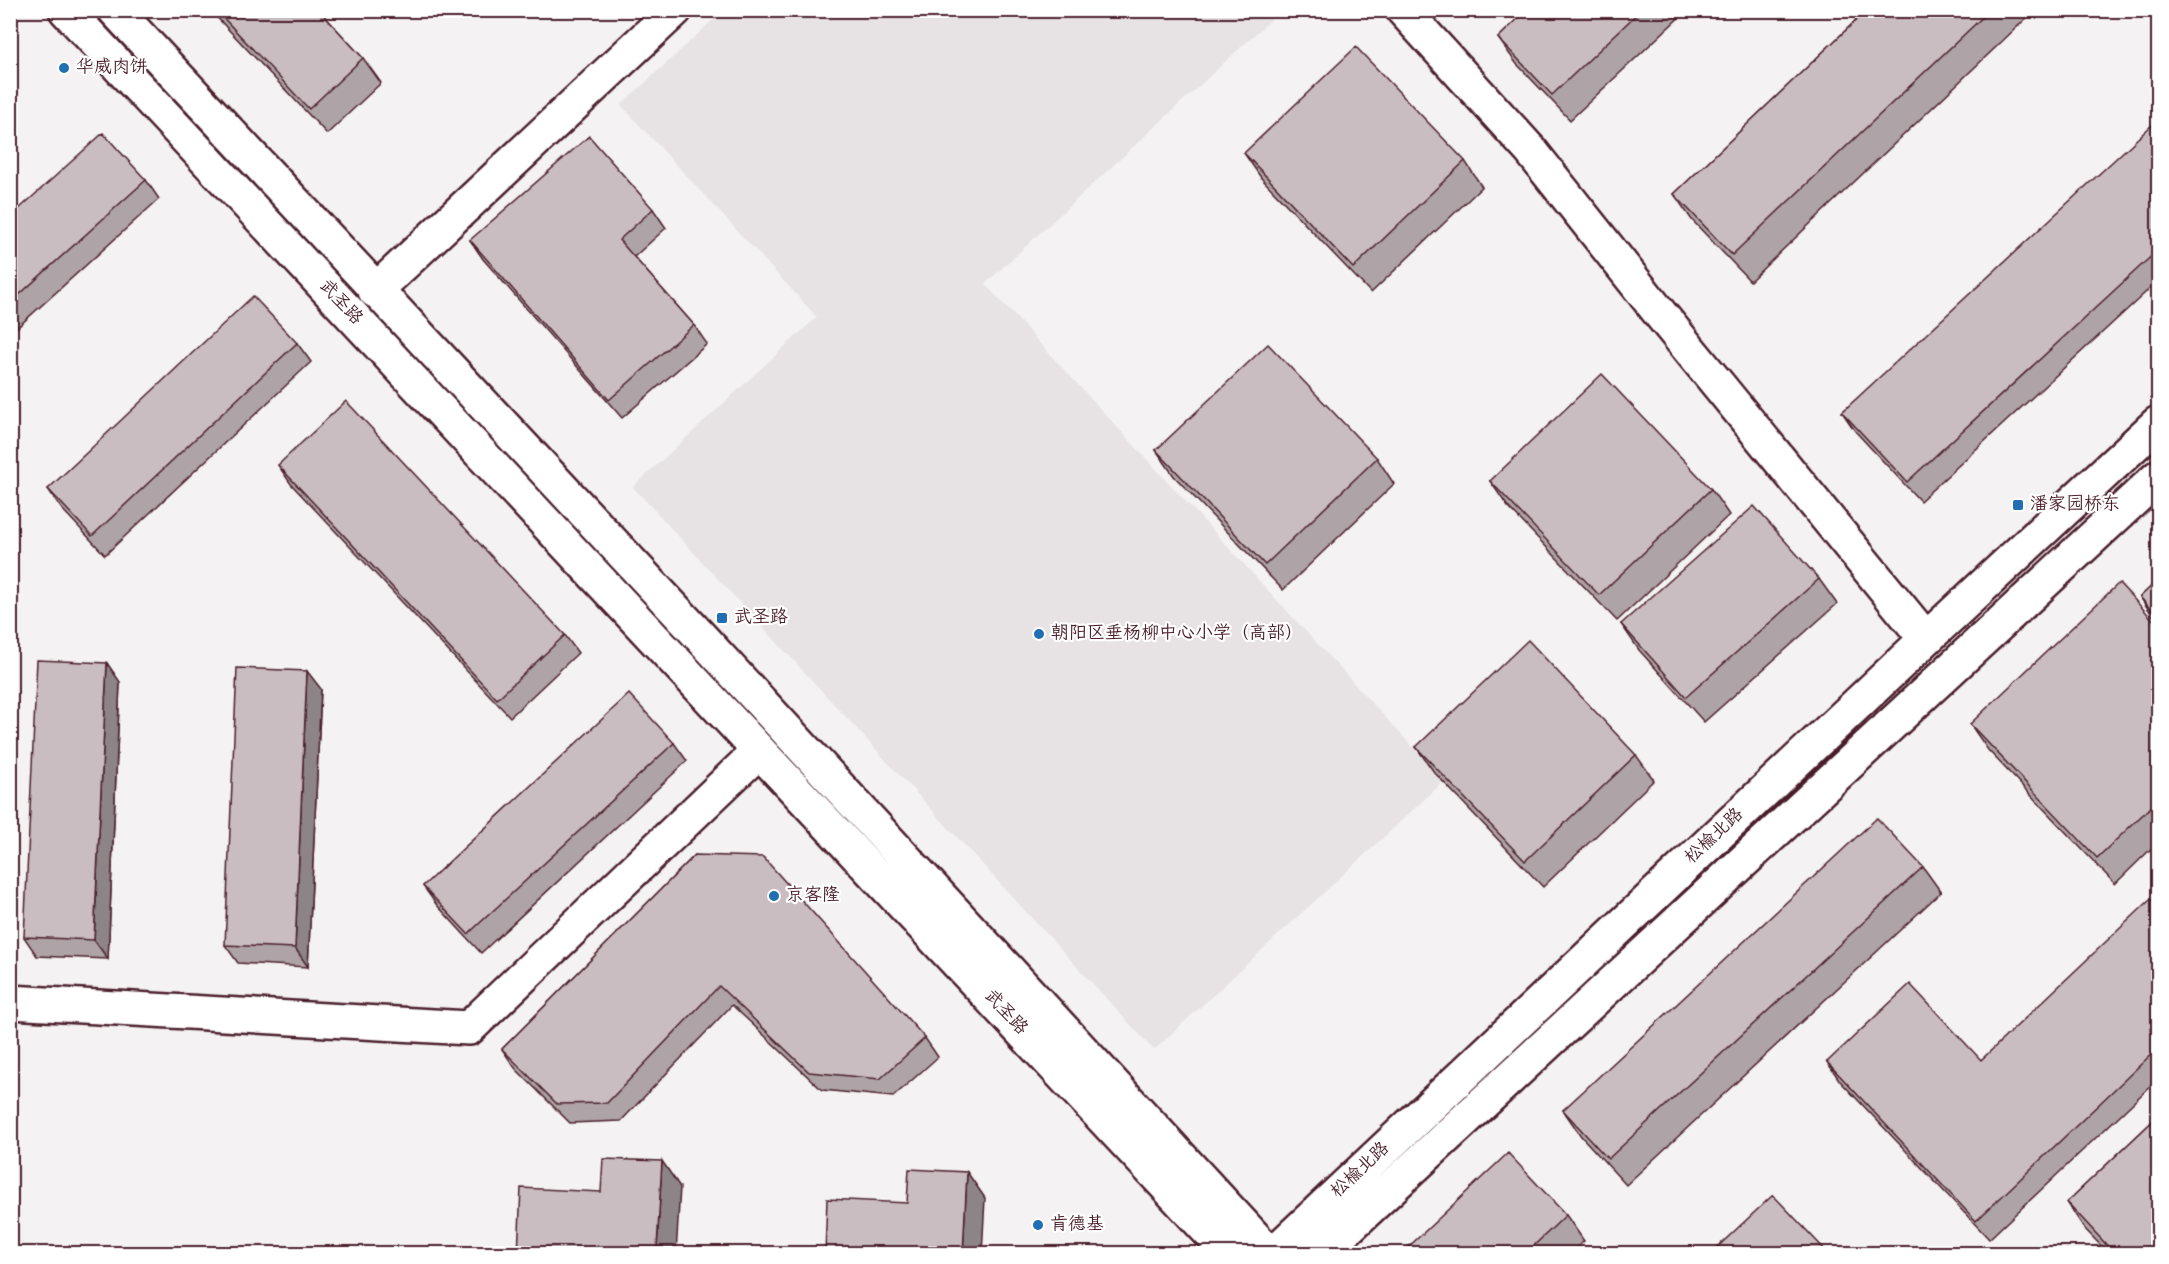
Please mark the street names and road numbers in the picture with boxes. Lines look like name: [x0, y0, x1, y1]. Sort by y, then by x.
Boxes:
street label: 武圣路: [314, 275, 367, 330]
street label: 松榆北路: [1681, 804, 1748, 869]
street label: 武圣路: [979, 985, 1032, 1040]
street label: 松榆北路: [1327, 1138, 1394, 1203]

